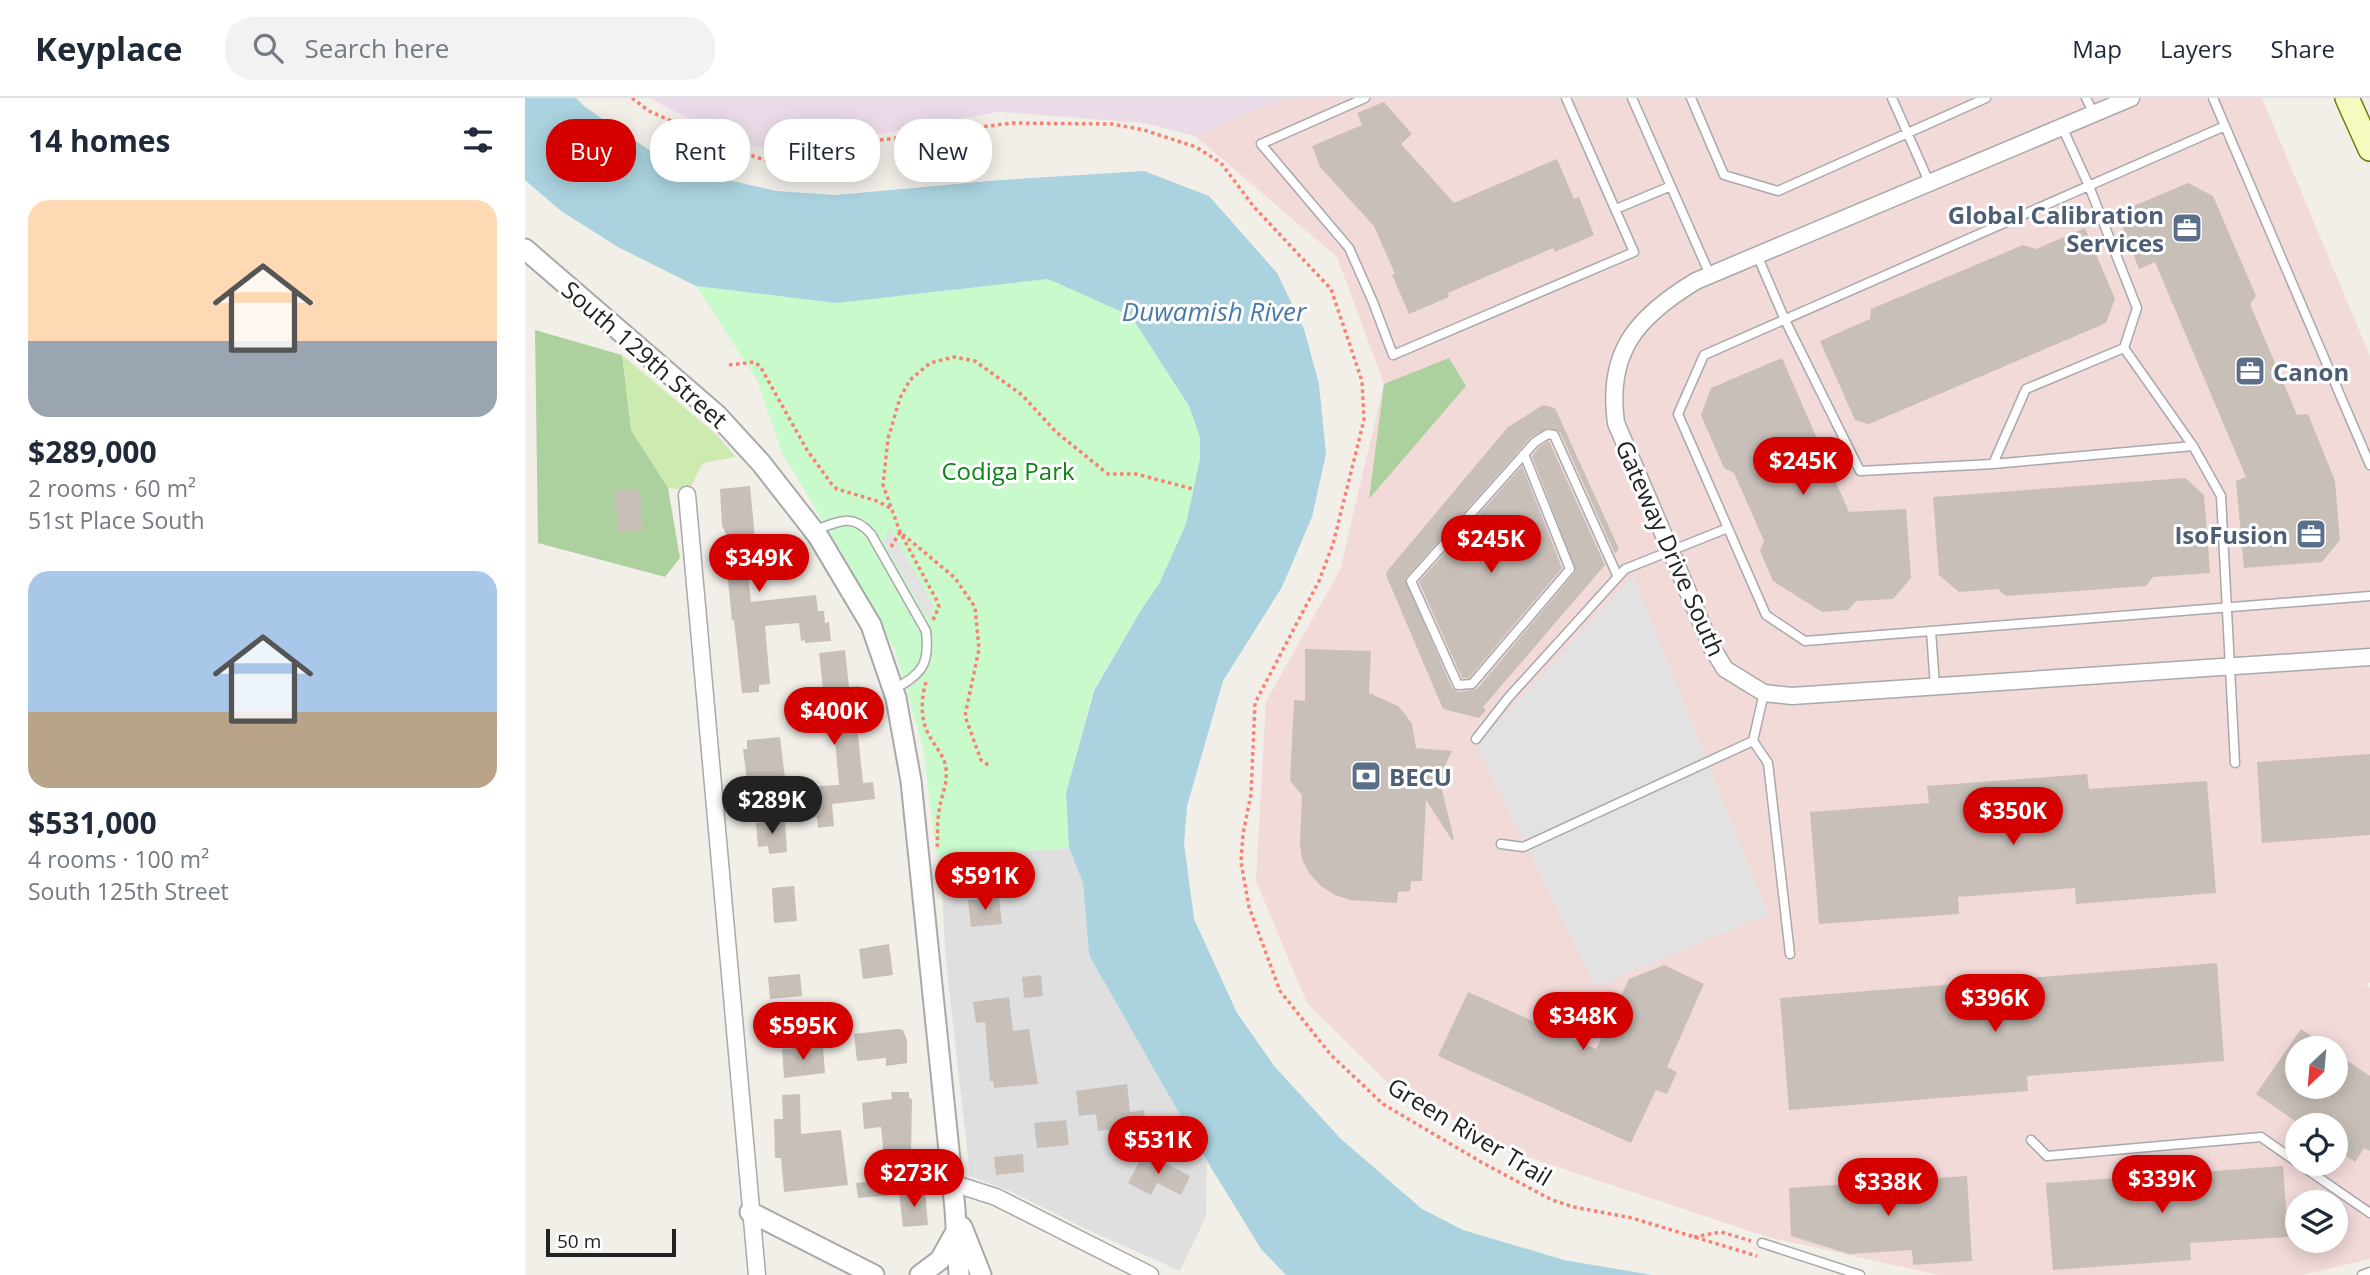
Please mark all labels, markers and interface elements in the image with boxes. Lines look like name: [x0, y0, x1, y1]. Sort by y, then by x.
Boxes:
search box: [225, 17, 715, 80]
text: Keyplace: [35, 26, 183, 71]
icon: search: [249, 29, 287, 67]
text: Search here: [305, 30, 449, 66]
text: Map: [2072, 32, 2122, 65]
text: Layers: [2160, 32, 2233, 65]
text: Share: [2271, 32, 2335, 65]
chip: Buy: [546, 119, 636, 182]
chip: Rent: [650, 119, 750, 182]
chip: Filters: [764, 119, 880, 182]
chip: New: [894, 119, 992, 182]
text: 14 homes: [28, 120, 171, 161]
icon: filters: [459, 121, 497, 159]
place label: Global Calibration Services: [1948, 198, 2164, 259]
office icon: Global Calibration Services: [2170, 211, 2204, 245]
icon: home: [200, 245, 326, 371]
street label: South 129th Street: [555, 273, 735, 435]
water label: Duwamish River: [1122, 293, 1308, 329]
office icon: Canon: [2233, 354, 2267, 388]
place label: Canon: [2273, 355, 2349, 388]
text: $289,000: [28, 431, 157, 472]
street label: Gateway Drive South: [1608, 435, 1734, 661]
pin: $245K: [1754, 438, 1852, 497]
text: $245K: [1769, 444, 1837, 476]
park label: Codiga Park: [941, 454, 1075, 487]
text: 2 rooms · 60 m²: [28, 472, 196, 504]
text: 51st Place South: [28, 504, 205, 536]
pin: $245K: [1442, 516, 1540, 575]
office icon: IsoFusion: [2294, 517, 2328, 551]
place label: IsoFusion: [2174, 518, 2288, 551]
text: $245K: [1457, 522, 1525, 554]
pin: $349K: [710, 534, 808, 594]
text: $349K: [725, 541, 793, 573]
icon: home: [200, 616, 326, 742]
pin: $400K: [785, 688, 883, 747]
text: $400K: [800, 694, 868, 726]
bank icon: BECU: [1349, 759, 1383, 793]
place label: BECU: [1389, 760, 1452, 793]
pin: $289K: [723, 776, 821, 836]
text: $289K: [738, 783, 806, 815]
pin: $350K: [1964, 788, 2062, 847]
text: $350K: [1979, 794, 2047, 826]
text: $531,000: [28, 802, 157, 843]
text: 4 rooms · 100 m²: [28, 843, 209, 875]
pin: $591K: [936, 852, 1034, 912]
text: $591K: [951, 859, 1019, 891]
text: South 125th Street: [28, 875, 229, 907]
pin: $396K: [1946, 974, 2044, 1034]
text: $396K: [1961, 981, 2029, 1013]
pin: $348K: [1534, 992, 1632, 1052]
text: $348K: [1549, 999, 1617, 1031]
pin: $595K: [754, 1002, 852, 1062]
text: $595K: [769, 1009, 837, 1041]
north arrow: [2285, 1036, 2349, 1099]
map controls: [2285, 1036, 2348, 1253]
street label: Green River Trail: [1382, 1069, 1558, 1193]
button: locate: [2285, 1113, 2348, 1176]
pin: $531K: [1109, 1116, 1207, 1176]
text: $531K: [1124, 1123, 1192, 1155]
pin: $273K: [865, 1150, 963, 1209]
text: $273K: [880, 1156, 948, 1188]
pin: $339K: [2113, 1156, 2211, 1215]
pin: $338K: [1839, 1158, 1937, 1218]
text: $339K: [2128, 1162, 2196, 1194]
text: $338K: [1854, 1165, 1922, 1197]
button: layers: [2285, 1190, 2348, 1253]
scale bar: [546, 1226, 675, 1258]
text: 50 m: [557, 1228, 601, 1254]

